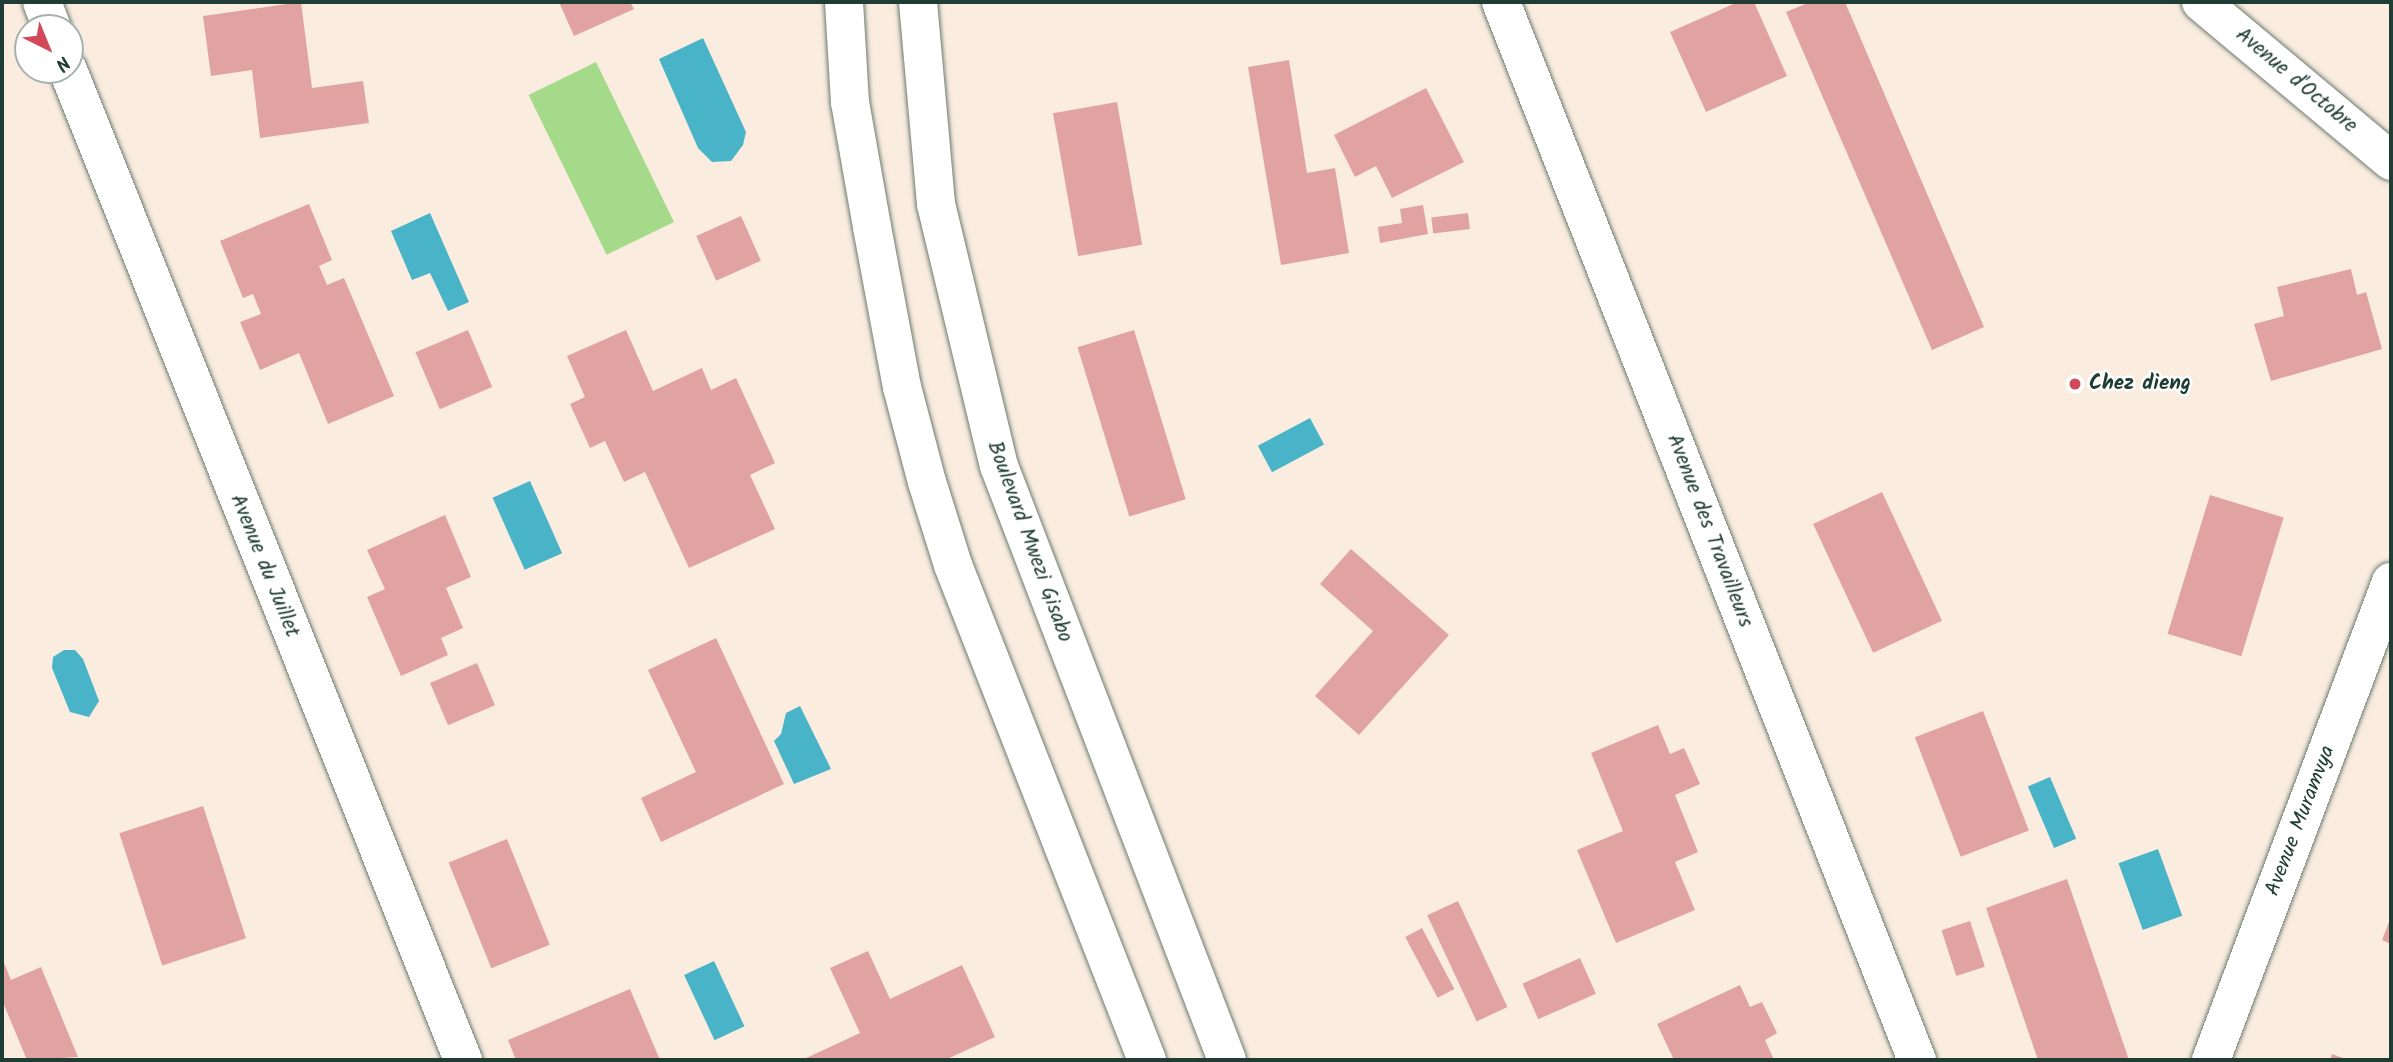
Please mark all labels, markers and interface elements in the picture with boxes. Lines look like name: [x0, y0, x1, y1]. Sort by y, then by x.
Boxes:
north arrow: [14, 14, 84, 84]
street label: Avenue d'Octobre: [2230, 23, 2362, 139]
text: N: [47, 48, 77, 78]
place label: Chez dieng: [2089, 371, 2191, 397]
marker: Chez dieng: [2067, 376, 2083, 392]
street label: Avenue des Travailleurs: [1661, 431, 1757, 631]
street label: Boulevard Mwezi Gisabo: [981, 438, 1077, 646]
street label: Avenue du Juillet: [224, 491, 304, 641]
street label: Avenue Muramvya: [2261, 742, 2341, 900]

